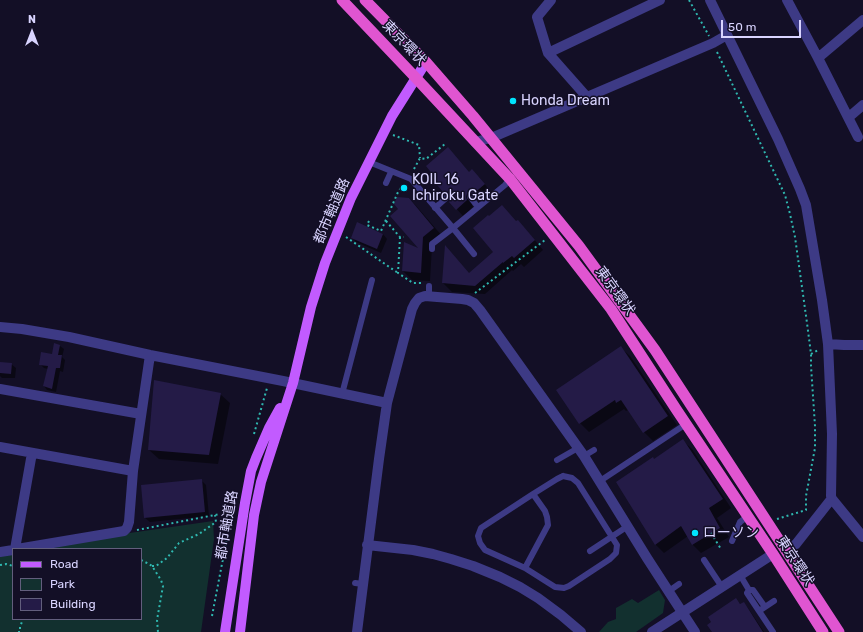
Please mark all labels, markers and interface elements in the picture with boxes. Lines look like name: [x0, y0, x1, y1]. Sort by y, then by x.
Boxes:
north arrow: [12, 12, 52, 52]
scale bar: [723, 12, 803, 38]
text: N: [28, 13, 36, 26]
street label: 東京環状: [379, 17, 429, 69]
text: 50 m: [728, 20, 756, 34]
place label: Honda Dream: [521, 93, 610, 109]
marker: Honda Dream: [508, 96, 518, 106]
place label: KOIL 16 Ichiroku Gate: [412, 172, 498, 204]
street label: 都市軸道路: [311, 176, 353, 246]
marker: KOIL 16 Ichiroku Gate: [399, 183, 409, 193]
street label: 東京環状: [592, 263, 638, 319]
street label: 都市軸道路: [213, 489, 241, 561]
place label: ローソン: [703, 525, 759, 541]
marker: ローソン: [690, 528, 700, 538]
street label: 東京環状: [773, 533, 817, 589]
legend: [12, 548, 142, 620]
text: Road: [50, 557, 78, 571]
text: Park: [50, 577, 75, 591]
text: Building: [50, 597, 96, 611]

